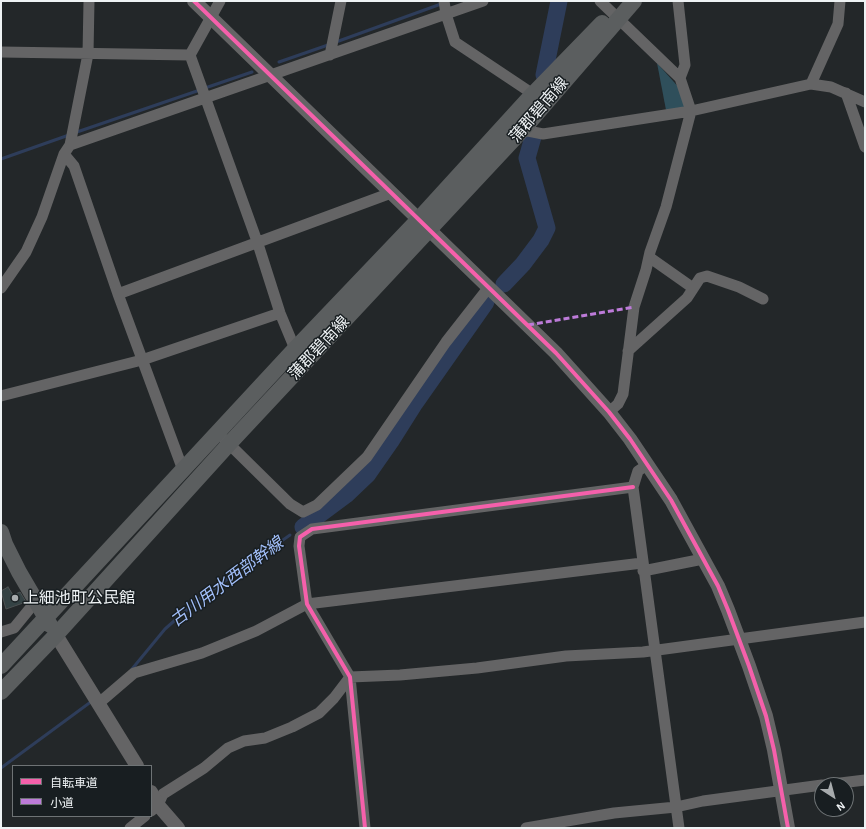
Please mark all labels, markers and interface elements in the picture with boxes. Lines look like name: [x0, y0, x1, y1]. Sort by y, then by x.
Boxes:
street label: 蒲郡碧南線: [506, 74, 572, 146]
street label: 蒲郡碧南線: [285, 312, 353, 384]
water label: 古川用水西部幹線: [167, 533, 287, 631]
place label: 上細池町公民館: [23, 588, 135, 608]
marker: 上細池町公民館: [10, 593, 20, 603]
legend: [12, 765, 152, 817]
text: 自転車道: [50, 777, 98, 789]
north arrow: [814, 777, 854, 817]
text: 小道: [50, 797, 74, 809]
text: N: [834, 800, 847, 813]

